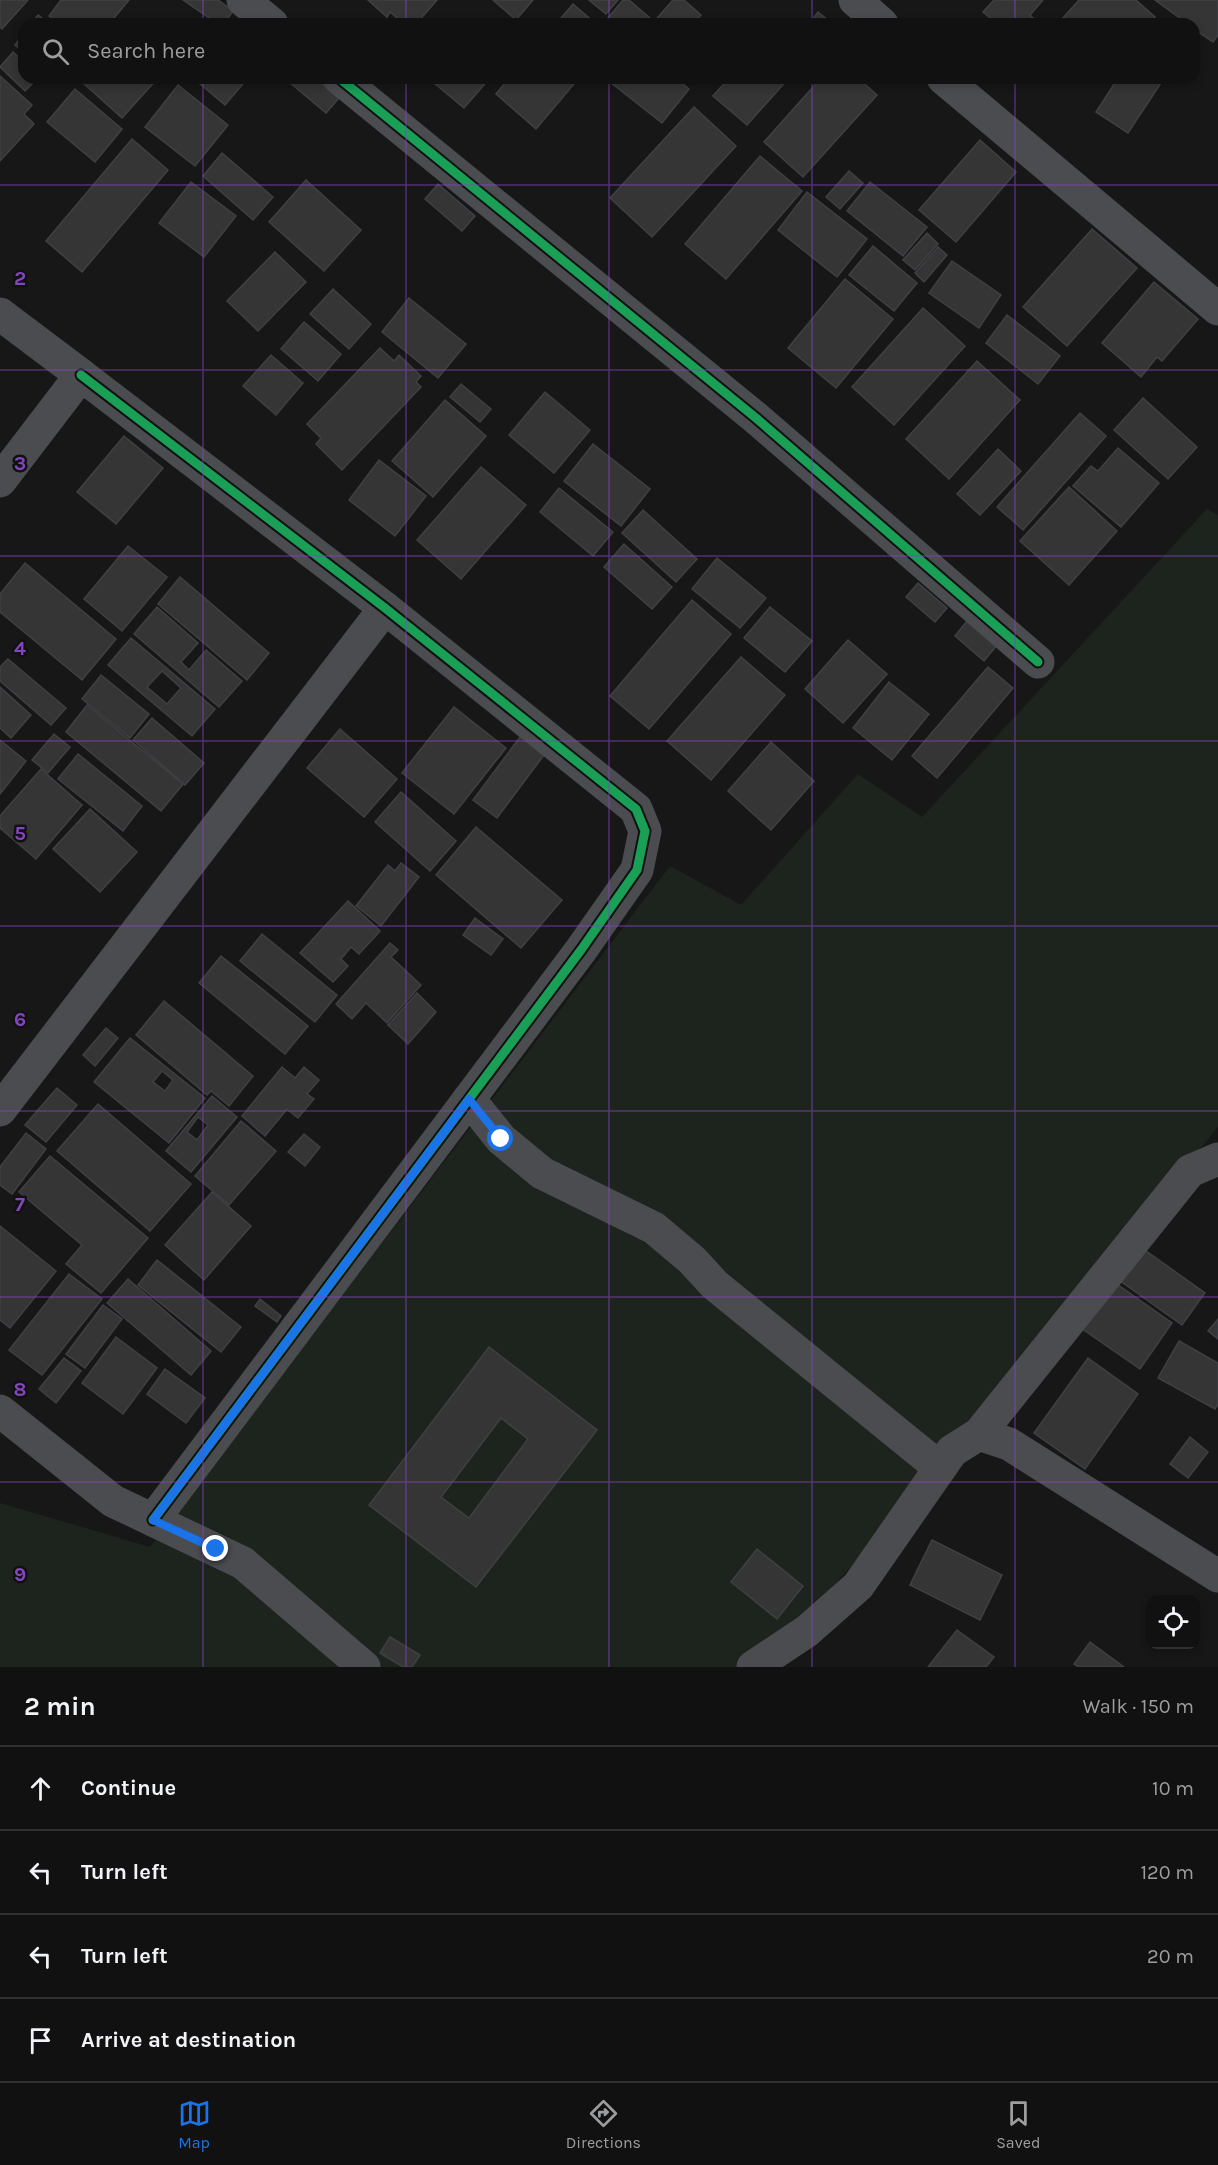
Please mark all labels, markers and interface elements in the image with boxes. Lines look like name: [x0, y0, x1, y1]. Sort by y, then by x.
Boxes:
search box: [18, 18, 1200, 84]
icon: search: [39, 35, 72, 68]
text: Search here: [87, 38, 205, 64]
text: 2: [14, 267, 26, 290]
text: 3: [14, 452, 26, 475]
text: 4: [14, 637, 26, 660]
text: 5: [14, 822, 26, 845]
text: 6: [14, 1008, 26, 1031]
route start: [487, 1125, 513, 1151]
text: 7: [15, 1193, 25, 1216]
text: 8: [14, 1378, 26, 1401]
route end: [202, 1535, 228, 1561]
text: 9: [14, 1563, 26, 1586]
map controls: [1146, 1595, 1200, 1649]
button: locate: [1146, 1595, 1200, 1649]
text: 2 min: [24, 1691, 96, 1722]
text: Walk · 150 m: [1083, 1695, 1194, 1718]
icon: ahead: [24, 1772, 57, 1805]
text: Continue: [81, 1775, 176, 1801]
text: 10 m: [1152, 1777, 1194, 1800]
icon: left: [24, 1856, 57, 1889]
text: Turn left: [81, 1859, 168, 1885]
text: 120 m: [1140, 1861, 1194, 1884]
icon: left: [24, 1940, 57, 1973]
text: Turn left: [81, 1943, 168, 1969]
text: 20 m: [1147, 1945, 1194, 1968]
icon: arrive: [24, 2024, 57, 2057]
text: Arrive at destination: [81, 2027, 296, 2053]
tab: Map: [178, 2097, 211, 2152]
tab: Directions: [566, 2097, 641, 2152]
tab: Saved: [996, 2097, 1040, 2152]

